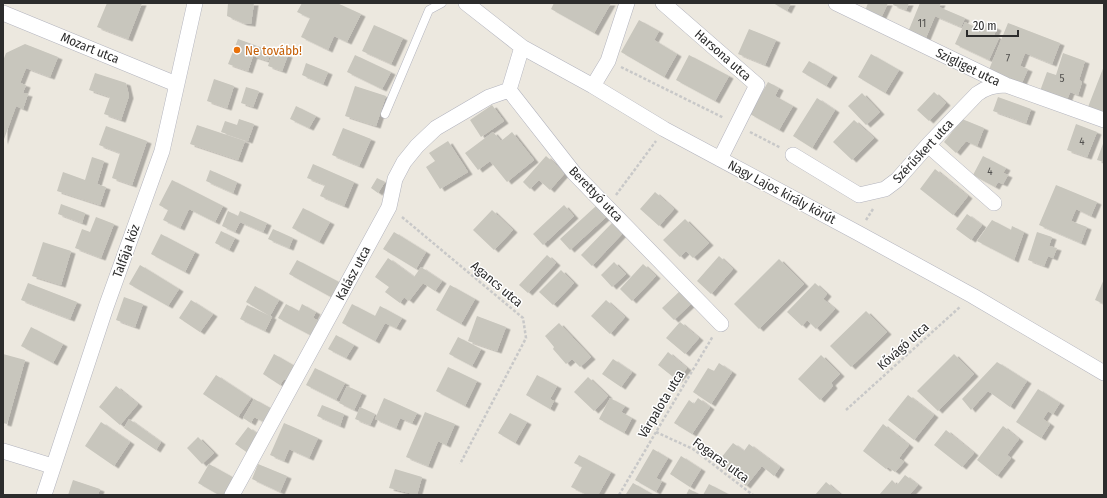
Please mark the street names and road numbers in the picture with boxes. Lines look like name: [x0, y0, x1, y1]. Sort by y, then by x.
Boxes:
street label: Harsona utca: [692, 26, 754, 84]
street label: Mozart utca: [59, 29, 121, 67]
street label: Szigliget utca: [933, 45, 1003, 89]
street label: Szérűskert utca: [890, 116, 956, 186]
street label: Nagy Lajos király körút: [726, 157, 839, 227]
street label: Berettyó utca: [566, 163, 626, 225]
street label: Talfája köz: [109, 222, 143, 280]
street label: Kalász utca: [333, 243, 373, 303]
street label: Agancs utca: [468, 258, 526, 310]
street label: Kővágó utca: [874, 319, 932, 373]
street label: Várpalota utca: [635, 367, 687, 441]
street label: Fogaras utca: [690, 435, 752, 485]

